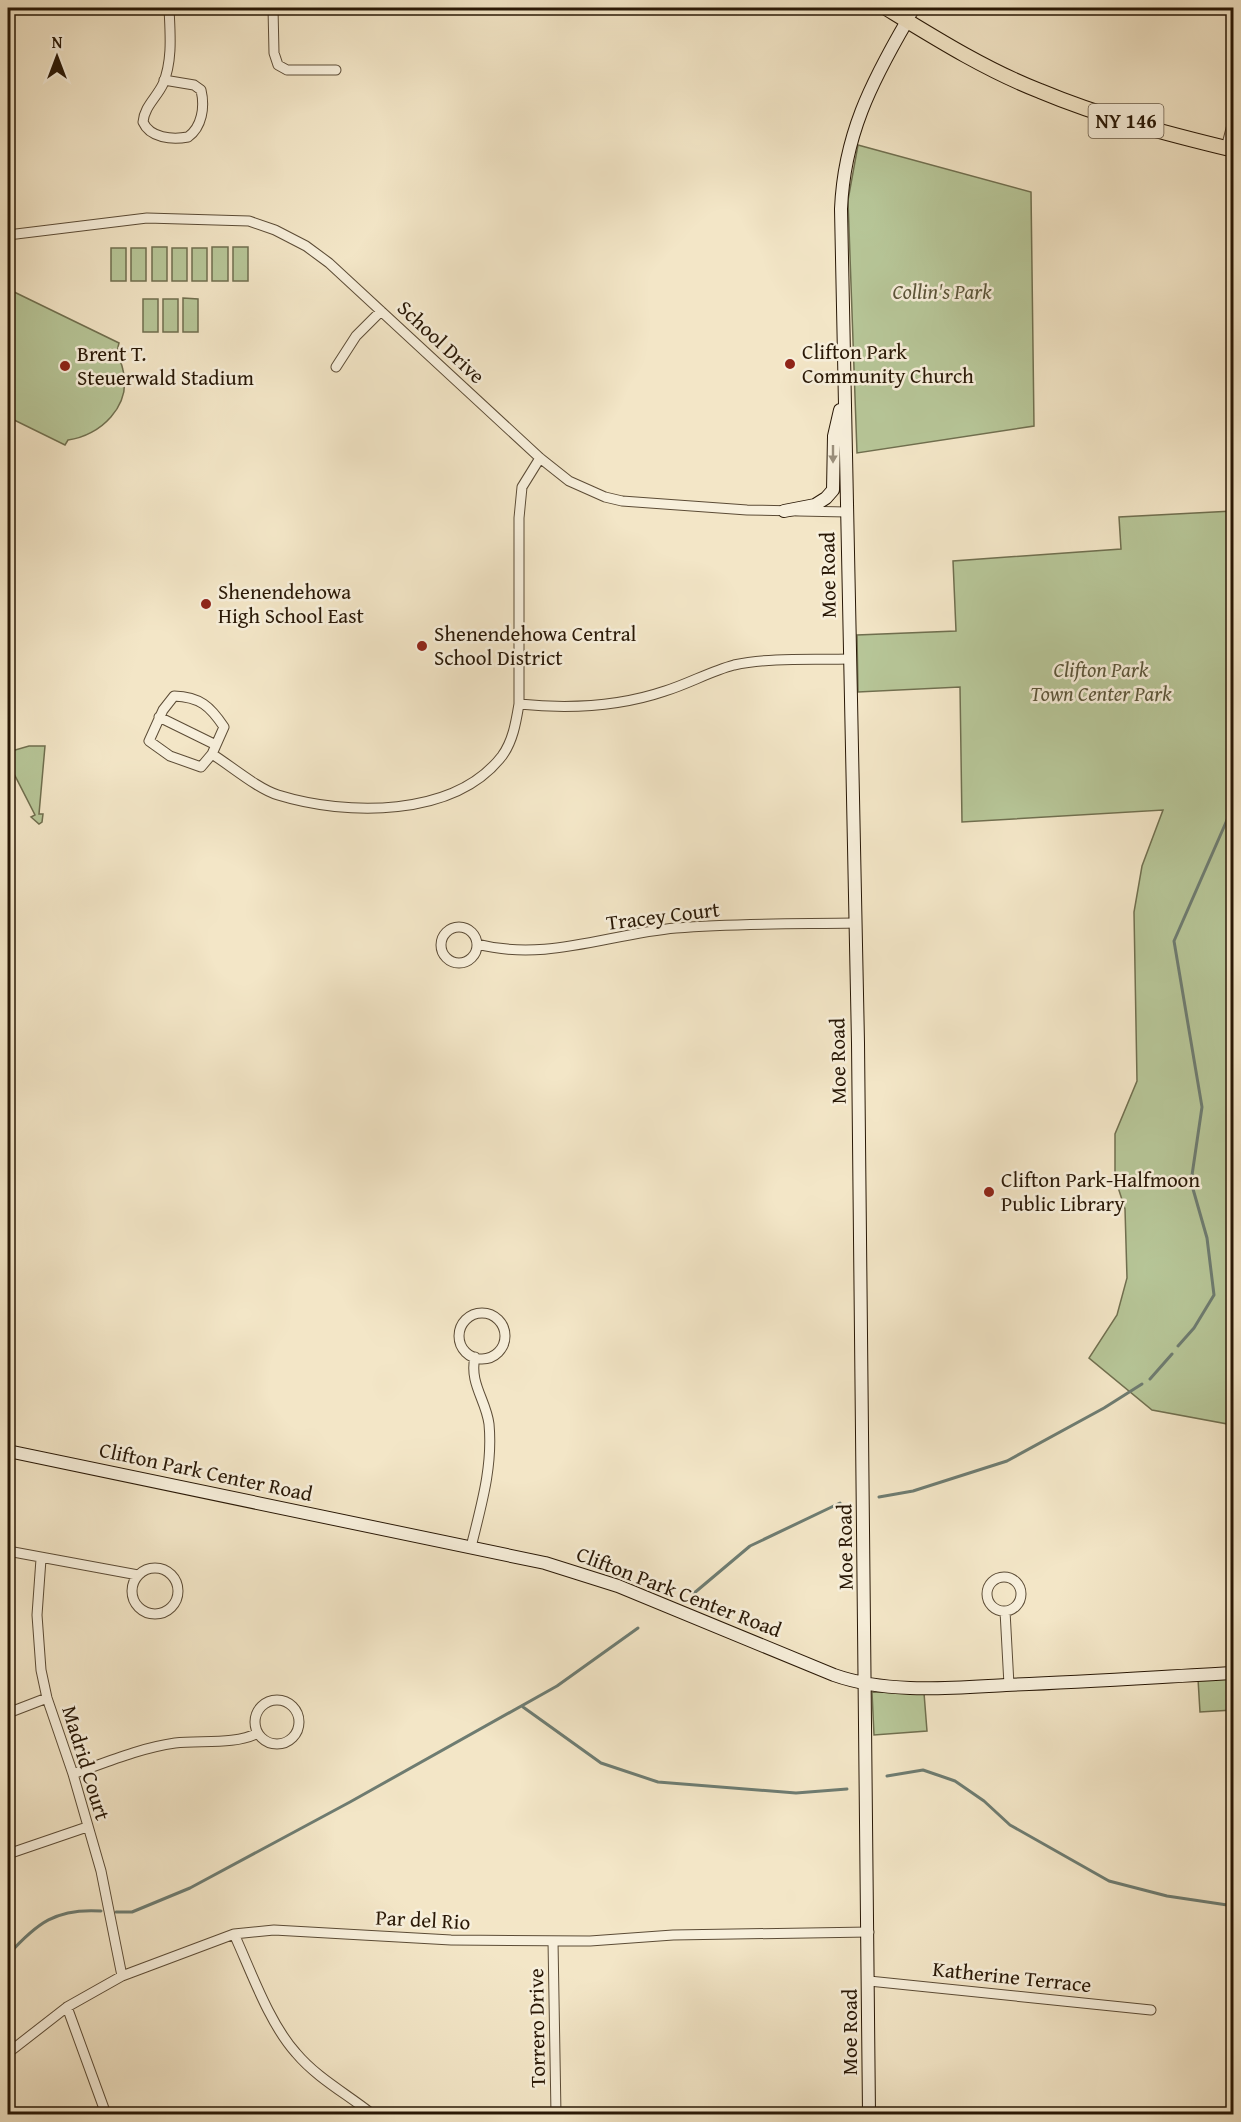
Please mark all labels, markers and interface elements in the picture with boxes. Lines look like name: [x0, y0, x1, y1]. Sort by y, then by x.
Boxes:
north arrow: [27, 27, 87, 87]
text: N: [52, 30, 63, 54]
road number: NY 146: [1088, 104, 1164, 138]
park label: Collin's Park: [892, 276, 992, 307]
street label: School Drive: [391, 293, 492, 391]
place label: Clifton Park Community Church: [802, 336, 974, 391]
place label: Brent T. Steuerwald Stadium: [77, 338, 254, 393]
marker: Clifton Park Community Church: [783, 357, 797, 371]
marker: Brent T. Steuerwald Stadium: [58, 359, 72, 373]
one-way arrow: [828, 445, 838, 464]
street label: Moe Road: [811, 531, 844, 618]
place label: Shenendehowa High School East: [218, 576, 365, 631]
marker: Shenendehowa High School East: [199, 597, 213, 611]
place label: Shenendehowa Central School District: [434, 618, 637, 673]
marker: Shenendehowa Central School District: [415, 639, 429, 653]
park label: Clifton Park Town Center Park: [1030, 654, 1172, 709]
street label: Tracey Court: [604, 893, 722, 938]
street label: Moe Road: [821, 1017, 854, 1104]
place label: Clifton Park-Halfmoon Public Library: [1001, 1164, 1200, 1219]
marker: Clifton Park-Halfmoon Public Library: [982, 1185, 996, 1199]
street label: Clifton Park Center Road: [97, 1434, 316, 1509]
street label: Moe Road: [828, 1503, 861, 1590]
street label: Clifton Park Center Road: [572, 1538, 787, 1645]
street label: Madrid Court: [54, 1702, 119, 1825]
street label: Par del Rio: [375, 1902, 471, 1937]
street label: Katherine Terrace: [931, 1953, 1093, 2000]
street label: Torrero Drive: [520, 1968, 553, 2088]
street label: Moe Road: [834, 1988, 865, 2075]

